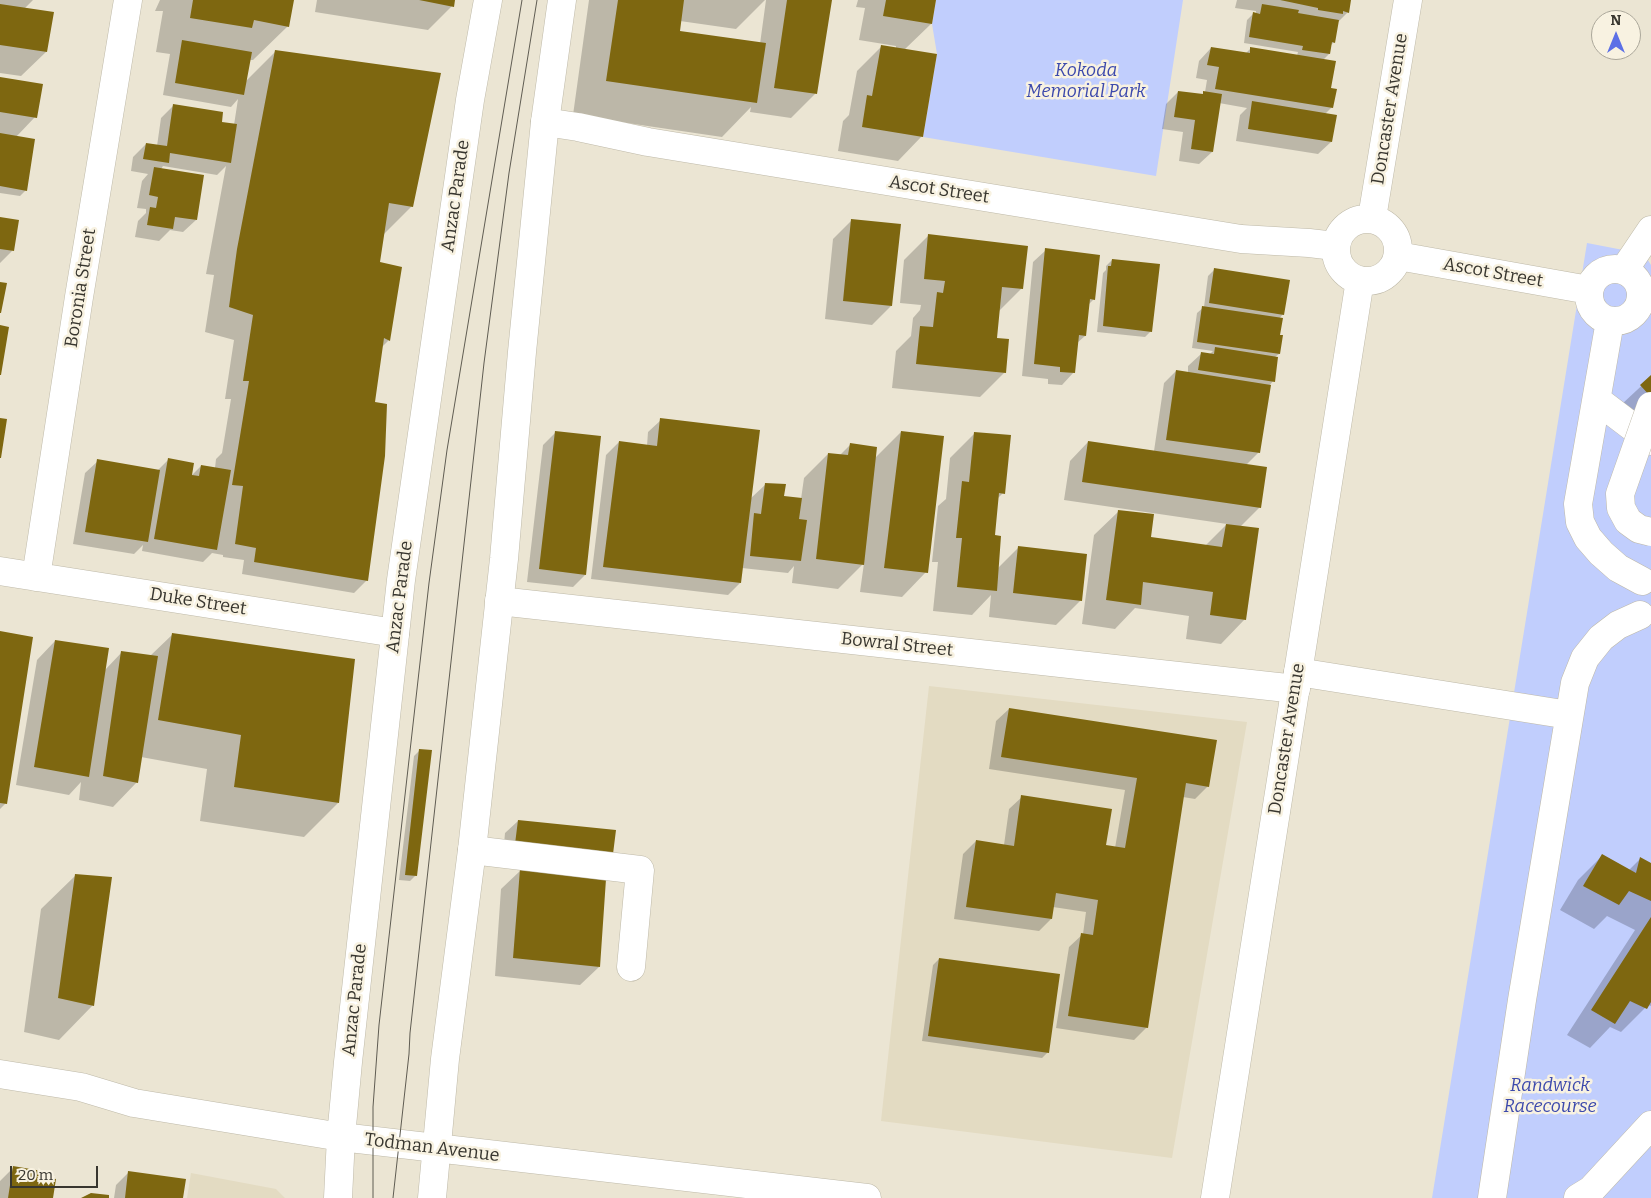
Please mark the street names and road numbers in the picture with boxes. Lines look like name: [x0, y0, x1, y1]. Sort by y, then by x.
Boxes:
street label: Doncaster Avenue: [1367, 32, 1413, 186]
street label: Anzac Parade: [437, 139, 475, 253]
street label: Ascot Street: [887, 171, 991, 209]
street label: Boronia Street: [61, 227, 101, 349]
street label: Ascot Street: [1441, 254, 1545, 292]
street label: Anzac Parade: [382, 540, 418, 654]
street label: Duke Street: [148, 584, 248, 620]
street label: Bowral Street: [840, 628, 954, 662]
street label: Doncaster Avenue: [1264, 662, 1310, 816]
street label: Anzac Parade: [338, 943, 372, 1057]
street label: Todman Avenue: [363, 1129, 501, 1167]

